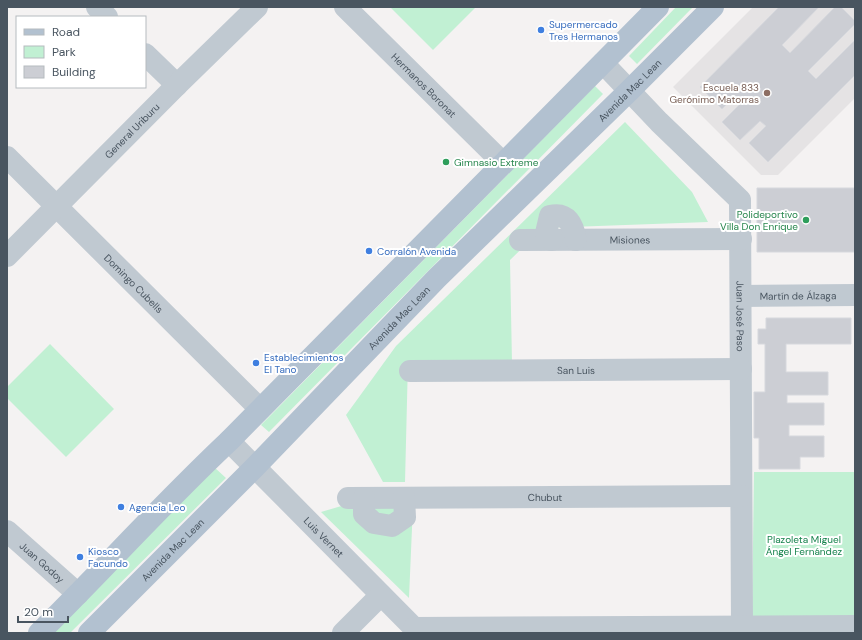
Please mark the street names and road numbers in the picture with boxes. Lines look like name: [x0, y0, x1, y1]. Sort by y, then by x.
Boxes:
street label: Hermanos Boronat: [388, 50, 459, 120]
street label: Avenida Mac Lean: [595, 56, 664, 125]
street label: General Uriburu: [102, 100, 163, 161]
street label: Misiones: [610, 233, 650, 247]
street label: Domingo Cubells: [101, 251, 166, 316]
street label: Juan José Paso: [733, 281, 747, 352]
street label: Avenida Mac Lean: [365, 283, 433, 353]
street label: Martín de Álzaga: [760, 289, 836, 303]
street label: San Luis: [557, 364, 595, 377]
street label: Chubut: [528, 491, 562, 504]
street label: Luis Vernet: [301, 514, 346, 560]
street label: Avenida Mac Lean: [139, 516, 207, 584]
street label: Juan Godoy: [17, 539, 67, 586]

